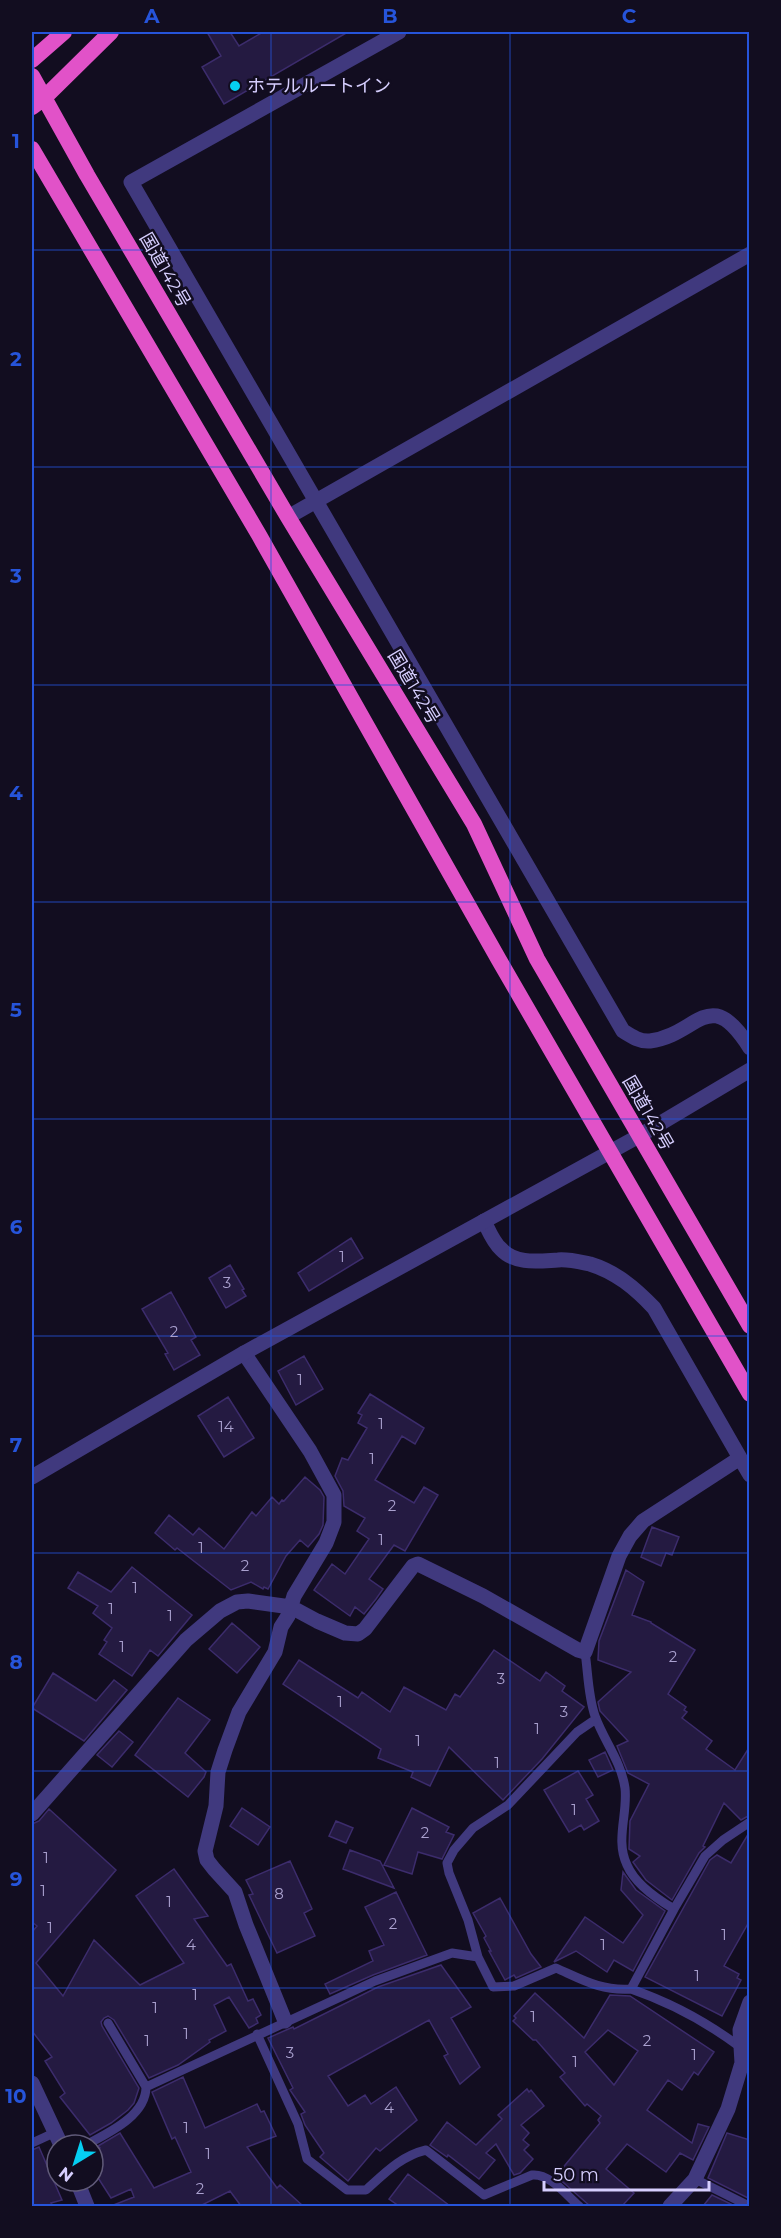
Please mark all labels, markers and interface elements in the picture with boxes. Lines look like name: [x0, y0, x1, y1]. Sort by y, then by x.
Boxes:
text: A: [143, 4, 160, 28]
text: B: [382, 4, 398, 28]
text: C: [622, 4, 637, 28]
place label: ホテルルートイン: [247, 75, 391, 97]
marker: ホテルルートイン: [228, 79, 242, 93]
text: 1: [12, 129, 20, 153]
street label: 国道142号: [135, 229, 195, 311]
text: 2: [10, 347, 22, 371]
text: 3: [9, 564, 22, 588]
street label: 国道142号: [383, 646, 445, 728]
text: 4: [9, 781, 23, 805]
text: 5: [10, 998, 22, 1022]
street label: 国道142号: [618, 1072, 678, 1154]
text: 6: [10, 1215, 23, 1239]
house number: 1: [339, 1247, 345, 1266]
house number: 3: [223, 1273, 231, 1292]
house number: 2: [170, 1322, 178, 1341]
house number: 1: [297, 1370, 303, 1389]
house number: 1: [378, 1414, 384, 1433]
house number: 14: [218, 1417, 234, 1436]
text: 7: [10, 1433, 22, 1457]
house number: 1: [369, 1449, 375, 1468]
house number: 2: [388, 1496, 396, 1515]
house number: 1: [378, 1530, 384, 1549]
house number: 1: [198, 1538, 204, 1557]
house number: 2: [241, 1556, 249, 1575]
house number: 1: [132, 1578, 138, 1597]
house number: 1: [108, 1599, 114, 1618]
house number: 1: [167, 1606, 173, 1625]
house number: 1: [119, 1637, 125, 1656]
house number: 2: [669, 1647, 677, 1666]
text: 8: [9, 1650, 23, 1674]
house number: 3: [497, 1669, 505, 1688]
house number: 1: [337, 1692, 343, 1711]
house number: 3: [560, 1702, 568, 1721]
house number: 1: [534, 1719, 540, 1738]
house number: 1: [415, 1731, 421, 1750]
house number: 1: [494, 1753, 500, 1772]
house number: 1: [571, 1800, 577, 1819]
house number: 2: [421, 1823, 429, 1842]
house number: 1: [43, 1848, 49, 1867]
text: 9: [10, 1867, 22, 1891]
house number: 1: [40, 1881, 46, 1900]
house number: 8: [274, 1884, 284, 1903]
house number: 1: [166, 1892, 172, 1911]
house number: 2: [389, 1914, 397, 1933]
house number: 1: [47, 1918, 53, 1937]
house number: 1: [721, 1925, 727, 1944]
house number: 4: [186, 1935, 196, 1954]
house number: 1: [600, 1935, 606, 1954]
house number: 1: [694, 1966, 700, 1985]
house number: 1: [192, 1985, 198, 2004]
house number: 1: [152, 1998, 158, 2017]
house number: 1: [530, 2007, 536, 2026]
house number: 1: [183, 2024, 189, 2043]
house number: 1: [144, 2031, 150, 2050]
house number: 2: [643, 2031, 651, 2050]
house number: 3: [286, 2043, 294, 2062]
house number: 1: [691, 2045, 697, 2064]
house number: 1: [572, 2052, 578, 2071]
text: 10: [5, 2084, 27, 2108]
house number: 4: [384, 2098, 394, 2117]
house number: 1: [183, 2118, 189, 2137]
north arrow: [45, 2133, 105, 2193]
house number: 1: [205, 2144, 211, 2163]
scale bar: [544, 2154, 709, 2192]
text: N: [55, 2163, 77, 2186]
text: 50 m: [553, 2164, 599, 2186]
house number: 2: [196, 2179, 204, 2198]

